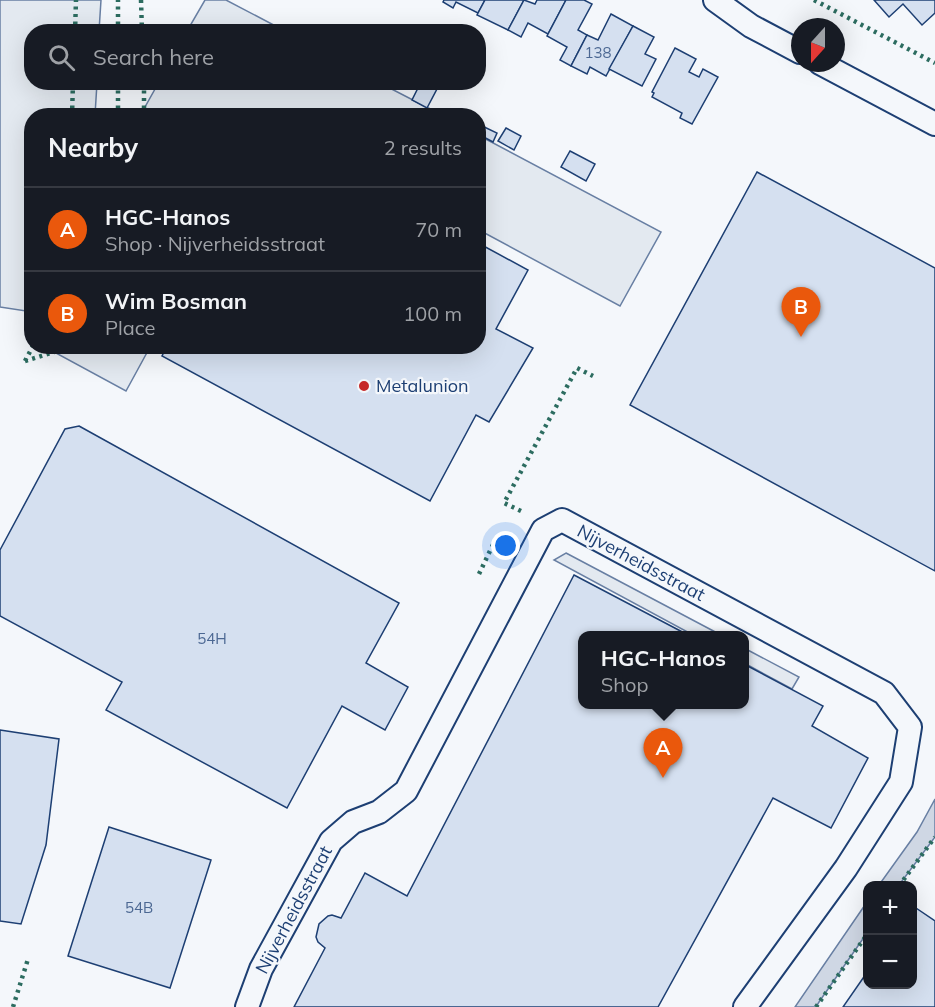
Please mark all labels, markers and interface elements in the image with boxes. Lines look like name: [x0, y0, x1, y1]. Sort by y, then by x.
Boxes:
north arrow: [791, 18, 845, 72]
search box: [24, 24, 486, 90]
icon: search: [45, 41, 78, 74]
text: Search here: [93, 43, 214, 71]
house number: 138: [584, 43, 612, 62]
text: Nearby: [48, 131, 138, 164]
text: 2 results: [384, 135, 462, 160]
text: HGC-Hanos: [105, 203, 230, 231]
text: A: [60, 217, 75, 242]
text: 70 m: [415, 217, 462, 242]
text: Shop · Nijverheidsstraat: [105, 231, 325, 256]
text: Wim Bosman: [105, 287, 247, 315]
pin: B: [782, 288, 820, 337]
text: B: [61, 301, 74, 326]
text: 100 m: [403, 301, 462, 326]
text: Place: [105, 315, 155, 340]
place label: Metalunion: [376, 374, 469, 397]
marker: Metalunion: [357, 379, 371, 393]
street label: Nijverheidsstraat: [573, 519, 709, 606]
your location: [491, 531, 520, 560]
house number: 54H: [197, 629, 227, 648]
popup: [578, 631, 749, 709]
text: HGC-Hanos: [601, 644, 726, 672]
text: Shop: [601, 672, 648, 697]
pin: A: [644, 728, 682, 778]
street label: Nijverheidsstraat: [250, 842, 337, 978]
map controls: [863, 881, 917, 989]
button: +: [863, 881, 917, 935]
house number: 54B: [125, 898, 153, 917]
button: −: [863, 935, 917, 989]

